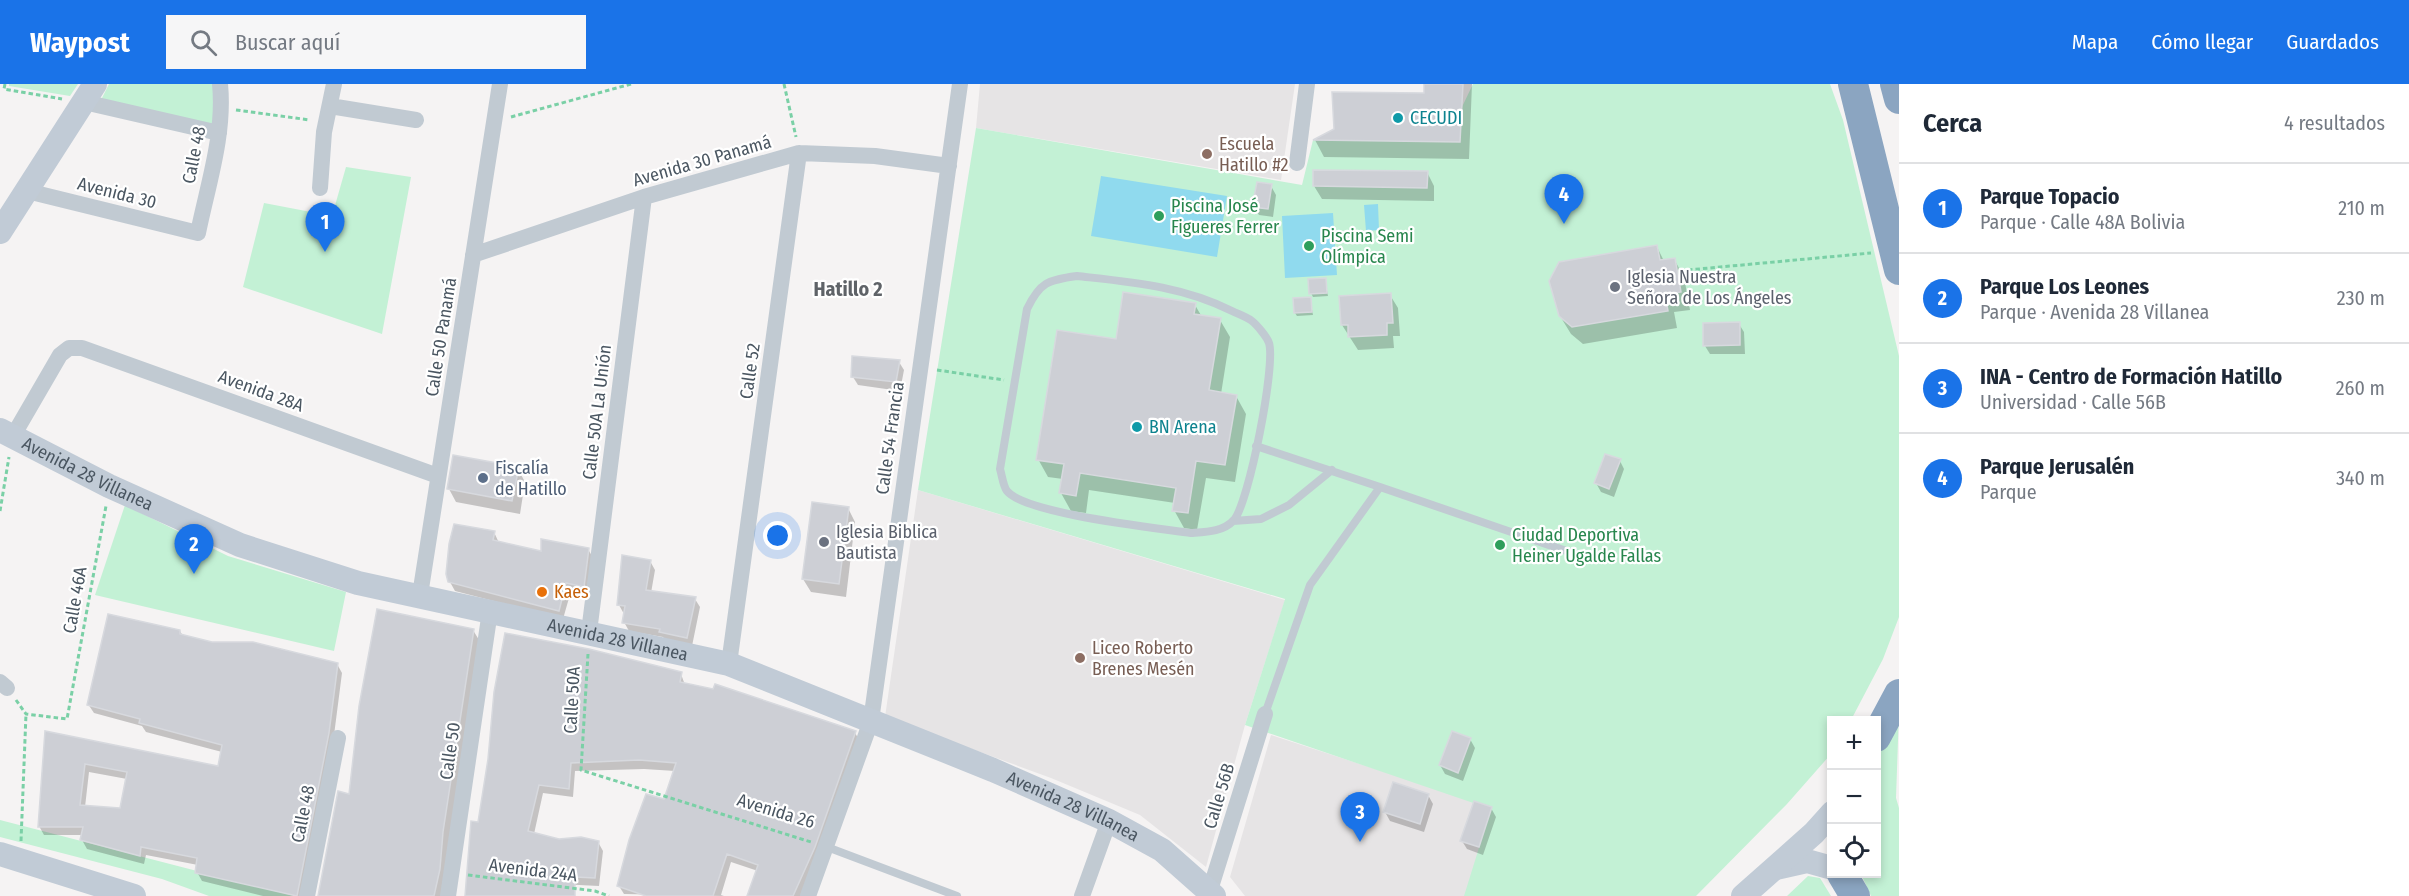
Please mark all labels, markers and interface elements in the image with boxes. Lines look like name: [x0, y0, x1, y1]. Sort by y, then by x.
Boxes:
search box: [166, 15, 586, 69]
text: Waypost: [30, 26, 130, 59]
icon: search: [187, 26, 220, 59]
text: Buscar aquí: [235, 29, 340, 56]
text: Mapa: [2072, 29, 2118, 55]
text: Cómo llegar: [2151, 29, 2253, 55]
text: Guardados: [2286, 29, 2379, 55]
place label: CECUDI: [1410, 107, 1462, 129]
text: Cerca: [1923, 108, 1982, 139]
marker: CECUDI: [1391, 111, 1405, 125]
text: 4 resultados: [2284, 111, 2385, 135]
street label: Calle 48: [178, 125, 210, 185]
street label: Avenida 30 Panamá: [630, 131, 774, 191]
place label: Escuela Hatillo #2: [1219, 133, 1289, 176]
marker: Escuela Hatillo #2: [1200, 147, 1214, 161]
street label: Avenida 30: [75, 173, 159, 213]
pin: 4: [1544, 174, 1584, 224]
text: Parque Topacio: [1980, 183, 2120, 210]
place label: Piscina José Figueres Ferrer: [1171, 195, 1280, 238]
text: 1: [1938, 196, 1947, 220]
text: 210 m: [2338, 196, 2385, 220]
pin: 1: [306, 202, 344, 252]
marker: Piscina José Figueres Ferrer: [1152, 209, 1166, 223]
text: Parque · Calle 48A Bolivia: [1980, 210, 2185, 234]
place label: Piscina Semi Olímpica: [1321, 225, 1414, 268]
marker: Piscina Semi Olímpica: [1302, 239, 1316, 253]
place label: Iglesia Nuestra Señora de Los Ángeles: [1627, 266, 1792, 309]
text: Parque Los Leones: [1980, 273, 2149, 300]
street label: Calle 50 Panamá: [421, 276, 461, 398]
district label: Hatillo 2: [813, 277, 883, 301]
marker: Iglesia Nuestra Señora de Los Ángeles: [1608, 280, 1622, 294]
text: 2: [1938, 286, 1947, 310]
text: 230 m: [2337, 286, 2385, 310]
text: Parque · Avenida 28 Villanea: [1980, 300, 2209, 324]
street label: Calle 52: [735, 342, 765, 400]
street label: Calle 50A La Unión: [578, 343, 616, 481]
text: INA - Centro de Formación Hatillo: [1980, 363, 2282, 390]
street label: Avenida 28A: [215, 365, 307, 417]
text: 3: [1938, 376, 1947, 400]
text: 260 m: [2336, 376, 2385, 400]
street label: Calle 54 Francia: [871, 380, 909, 496]
text: Universidad · Calle 56B: [1980, 390, 2166, 414]
place label: BN Arena: [1149, 416, 1217, 438]
marker: BN Arena: [1130, 420, 1144, 434]
street label: Avenida 28 Villanea: [18, 432, 157, 515]
text: Parque Jerusalén: [1980, 453, 2134, 480]
place label: Fiscalía de Hatillo: [495, 457, 567, 500]
text: 4: [1937, 466, 1948, 490]
text: 340 m: [2336, 466, 2385, 490]
marker: Fiscalía de Hatillo: [476, 471, 490, 485]
text: Parque: [1980, 480, 2037, 504]
your location: [763, 521, 792, 550]
place label: Iglesia Biblica Bautista: [836, 521, 938, 564]
pin: 2: [174, 524, 214, 574]
place label: Ciudad Deportiva Heiner Ugalde Fallas: [1512, 524, 1662, 567]
marker: Iglesia Biblica Bautista: [817, 535, 831, 549]
marker: Ciudad Deportiva Heiner Ugalde Fallas: [1493, 538, 1507, 552]
street label: Calle 46A: [58, 564, 92, 635]
place label: Kaes: [554, 581, 589, 603]
marker: Kaes: [535, 585, 549, 599]
street label: Avenida 28 Villanea: [545, 614, 690, 666]
place label: Liceo Roberto Brenes Mesén: [1092, 637, 1195, 680]
marker: Liceo Roberto Brenes Mesén: [1073, 651, 1087, 665]
street label: Calle 50A: [559, 665, 585, 734]
map controls: [1827, 716, 1881, 878]
button: +: [1827, 716, 1881, 770]
street label: Calle 50: [435, 721, 465, 781]
street label: Calle 56B: [1199, 761, 1239, 831]
street label: Avenida 28 Villanea: [1003, 766, 1143, 846]
button: −: [1827, 770, 1881, 824]
street label: Calle 48: [287, 784, 319, 844]
street label: Avenida 26: [735, 789, 817, 833]
pin: 3: [1340, 792, 1380, 842]
button: locate: [1827, 824, 1881, 878]
street label: Avenida 24A: [488, 854, 579, 886]

